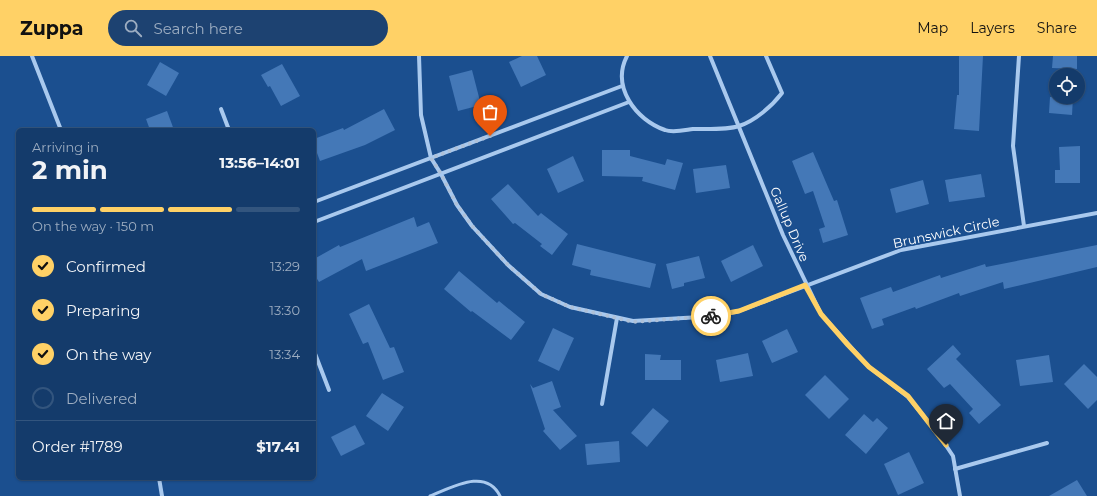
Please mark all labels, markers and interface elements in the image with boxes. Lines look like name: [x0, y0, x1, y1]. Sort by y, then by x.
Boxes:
search box: [108, 10, 388, 46]
text: Zuppa: [20, 17, 84, 40]
icon: search: [122, 17, 144, 39]
text: Search here: [154, 19, 243, 38]
text: Map: [917, 19, 948, 37]
text: Layers: [970, 19, 1015, 37]
text: Share: [1037, 19, 1077, 37]
map controls: [1049, 68, 1085, 104]
button: locate: [1049, 68, 1085, 104]
pin: [473, 95, 507, 136]
icon: bag: [479, 101, 501, 123]
text: Arriving in: [32, 139, 99, 155]
text: 13:56–14:01: [219, 153, 300, 172]
text: 2 min: [32, 154, 108, 186]
street label: Gallup Drive: [767, 184, 813, 264]
street label: Brunswick Circle: [891, 213, 1001, 251]
text: On the way · 150 m: [32, 218, 154, 234]
icon: check: [32, 255, 54, 277]
text: Confirmed: [66, 257, 146, 276]
text: 13:29: [270, 258, 300, 274]
courier: [691, 296, 731, 336]
icon: check: [32, 299, 54, 321]
text: Preparing: [66, 301, 141, 320]
text: 13:30: [269, 302, 300, 318]
icon: bike: [700, 305, 722, 327]
icon: check: [32, 343, 54, 365]
text: On the way: [66, 345, 151, 364]
text: 13:34: [269, 346, 300, 362]
text: Delivered: [66, 389, 138, 408]
pin: [929, 404, 963, 445]
icon: home: [935, 410, 957, 432]
text: Order #1789: [32, 437, 123, 456]
text: $17.41: [256, 437, 300, 456]

